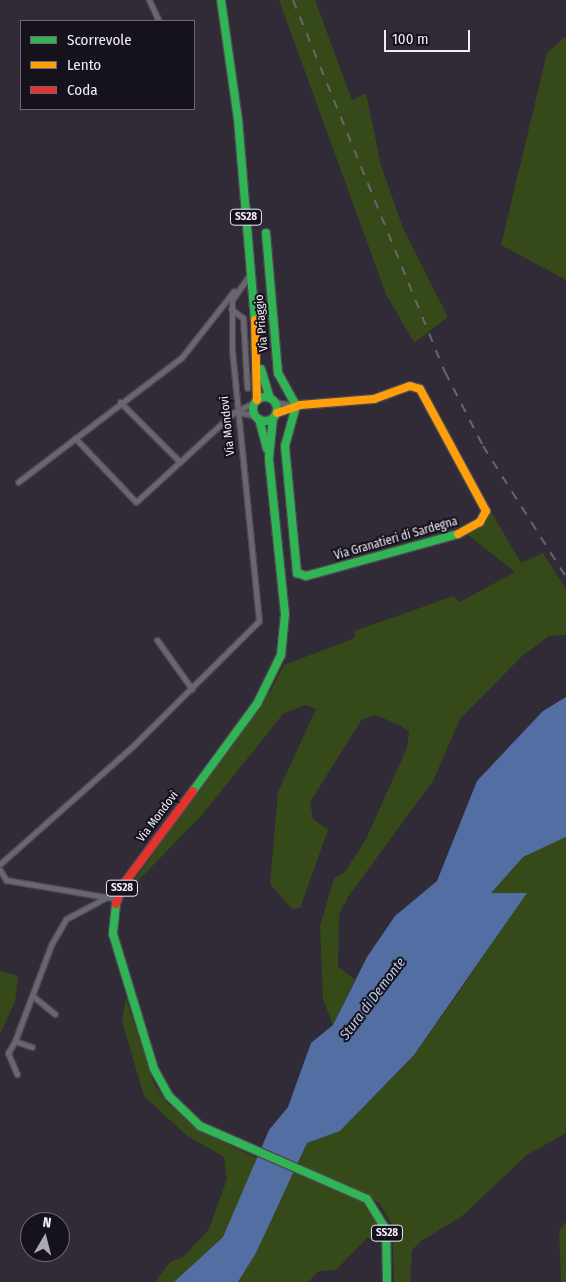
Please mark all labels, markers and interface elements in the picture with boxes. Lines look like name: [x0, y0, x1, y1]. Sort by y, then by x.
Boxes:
legend: [20, 20, 195, 110]
scale bar: [386, 20, 472, 52]
text: 100 m: [392, 30, 429, 48]
text: Scorrevole: [67, 31, 132, 49]
text: Lento: [67, 56, 101, 74]
text: Coda: [67, 81, 98, 99]
road number: SS28: [230, 208, 262, 226]
street label: Via Priaggio: [252, 294, 272, 352]
street label: Via Mondovì: [218, 395, 238, 457]
street label: Via Granatieri di Sardegna: [333, 514, 459, 564]
street label: Via Mondovì: [134, 789, 182, 845]
road number: SS28: [106, 880, 138, 896]
water label: Stura di Demonte: [337, 954, 409, 1044]
north arrow: [20, 1212, 70, 1262]
text: N: [42, 1214, 52, 1232]
road number: SS28: [371, 1224, 403, 1242]

